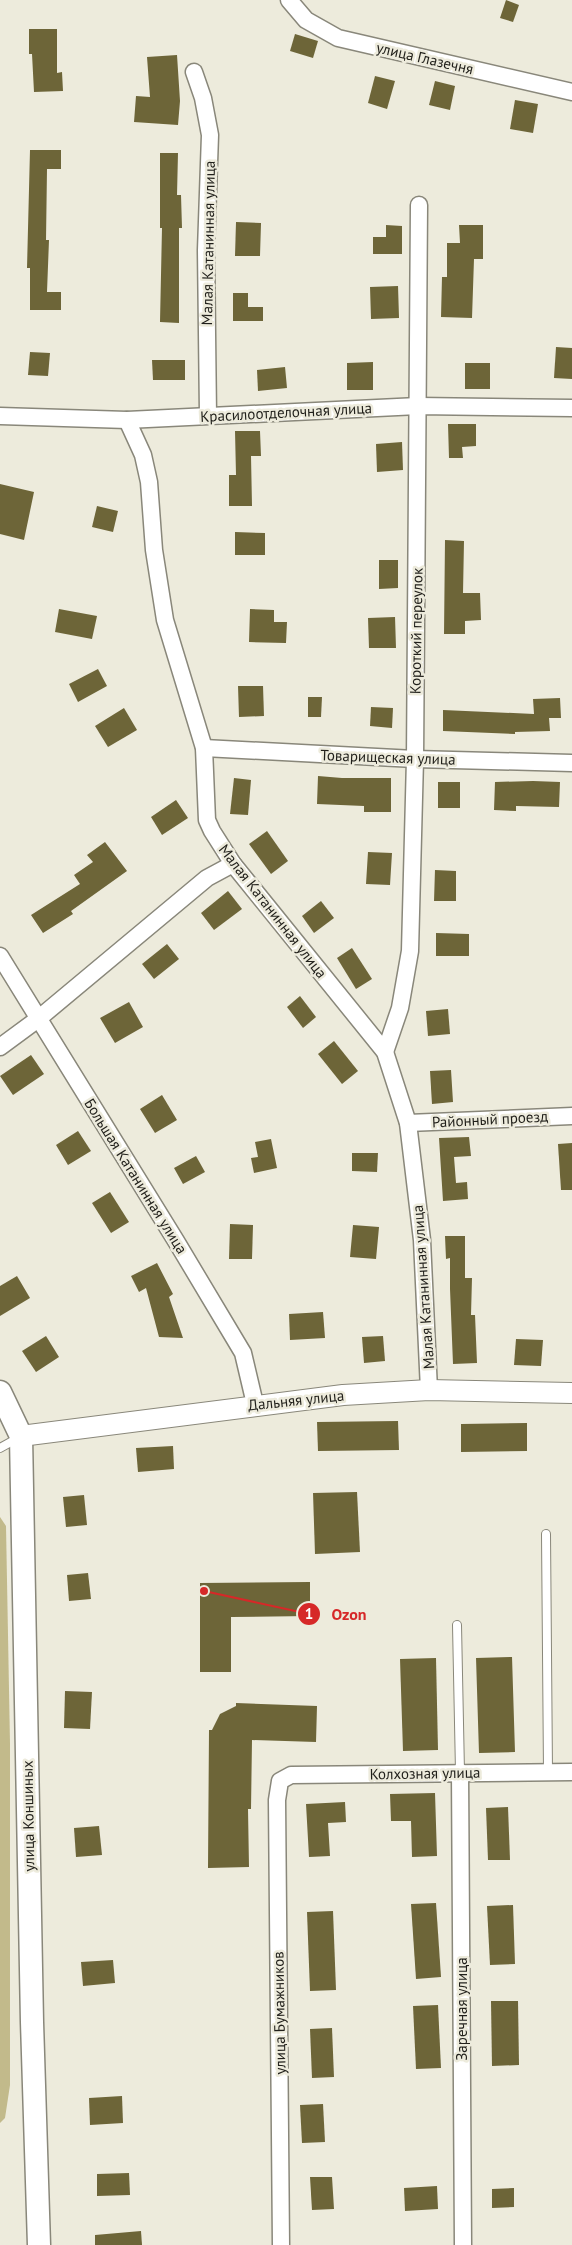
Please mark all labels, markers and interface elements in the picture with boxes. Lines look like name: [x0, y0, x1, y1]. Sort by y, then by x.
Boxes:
street label: улица Глазечня: [375, 38, 475, 78]
street label: Малая Катанинная улица: [197, 161, 219, 325]
street label: Красилоотделочная улица: [200, 398, 372, 426]
street label: Короткий переулок: [405, 567, 427, 694]
street label: Товарищеская улица: [320, 745, 456, 769]
street label: Малая Катанинная улица: [215, 840, 331, 982]
street label: Большая Катанинная улица: [80, 1095, 192, 1257]
street label: Районный проезд: [431, 1106, 549, 1132]
street label: Малая Катанинная улица: [408, 1204, 438, 1370]
street label: Дальняя улица: [247, 1386, 345, 1414]
callout: Ozon: [297, 1599, 376, 1630]
text: 1: [305, 1604, 313, 1623]
text: Ozon: [332, 1604, 366, 1624]
street label: улица Коншиных: [18, 1760, 38, 1872]
street label: Колхозная улица: [370, 1763, 480, 1783]
street label: улица Бумажников: [268, 1951, 290, 2075]
street label: Заречная улица: [452, 1957, 471, 2061]

